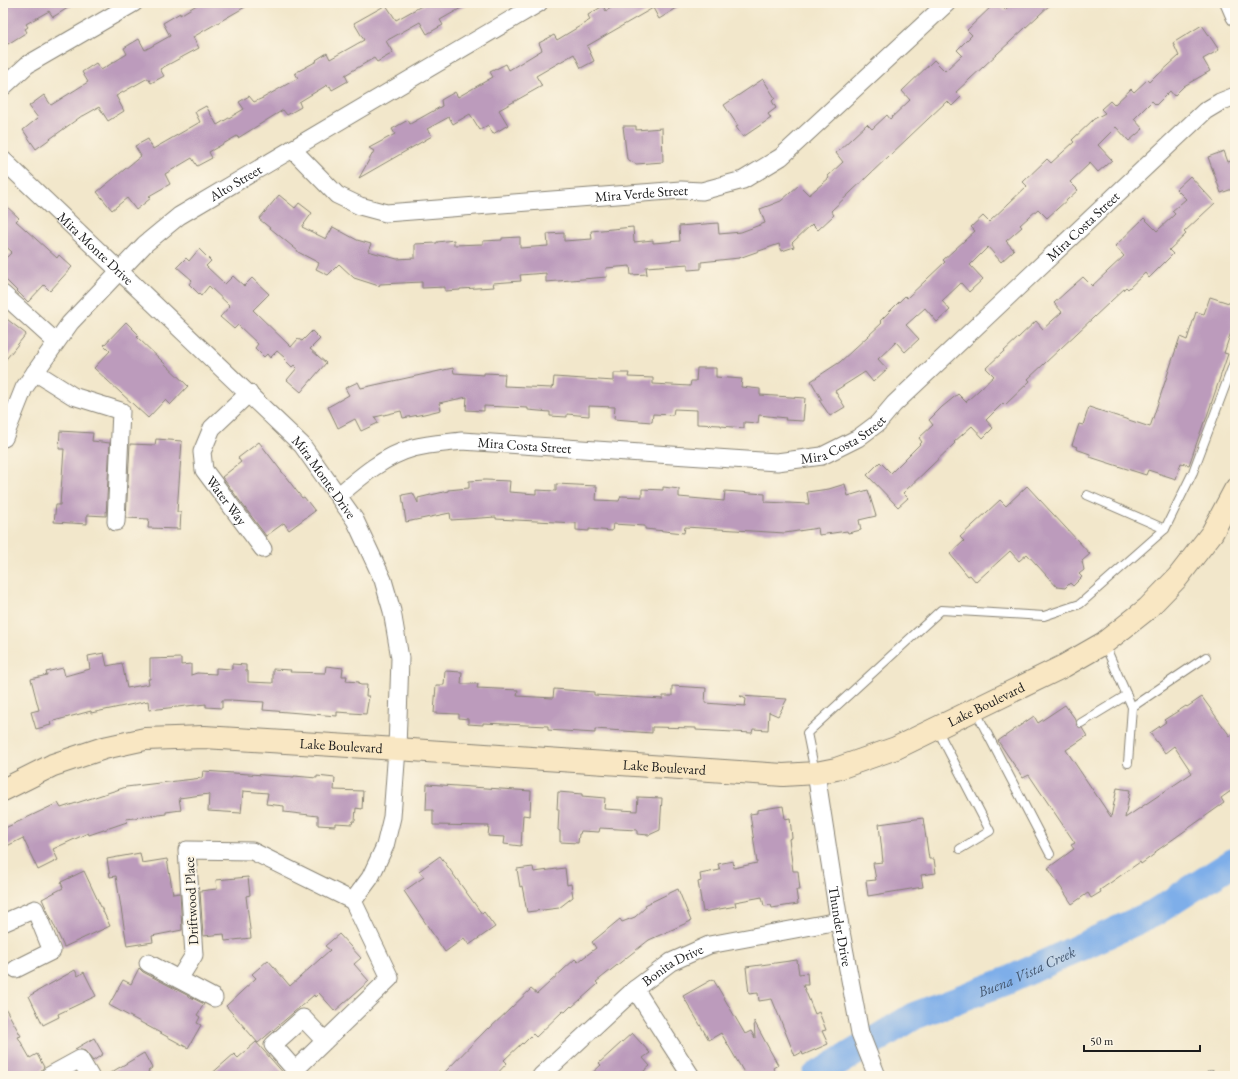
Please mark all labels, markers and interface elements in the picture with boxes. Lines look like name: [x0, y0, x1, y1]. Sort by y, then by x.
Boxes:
street label: Alto Street: [205, 160, 265, 206]
street label: Mira Verde Street: [594, 181, 689, 206]
street label: Mira Costa Street: [1042, 187, 1124, 265]
street label: Mira Monte Drive: [54, 208, 138, 289]
street label: Mira Costa Street: [799, 411, 890, 468]
street label: Mira Monte Drive: [288, 431, 361, 523]
street label: Mira Costa Street: [477, 433, 573, 457]
street label: Water Way: [202, 472, 252, 529]
street label: Lake Boulevard: [945, 677, 1028, 730]
street label: Lake Boulevard: [299, 734, 384, 757]
street label: Lake Boulevard: [622, 755, 707, 779]
street label: Driftwood Place: [180, 856, 202, 945]
street label: Thunder Drive: [825, 885, 856, 968]
street label: Bonita Drive: [638, 940, 706, 990]
water label: Buena Vista Creek: [974, 941, 1078, 1001]
scale bar: [1084, 1027, 1200, 1053]
text: 50 m: [1090, 1033, 1114, 1049]

